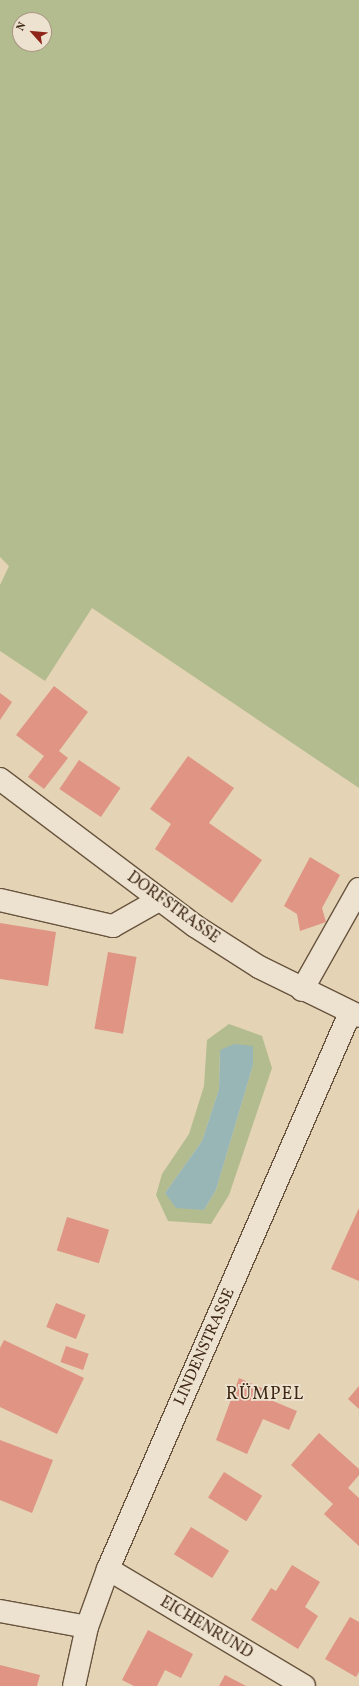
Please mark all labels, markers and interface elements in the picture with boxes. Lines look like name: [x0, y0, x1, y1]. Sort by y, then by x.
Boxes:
north arrow: [12, 12, 52, 52]
text: N: [13, 20, 30, 34]
street label: DORFSTRASSE: [123, 868, 223, 948]
street label: LINDENSTRASSE: [171, 1285, 239, 1409]
district label: RÜMPEL: [226, 1384, 304, 1406]
street label: EICHENRUND: [156, 1593, 256, 1663]

